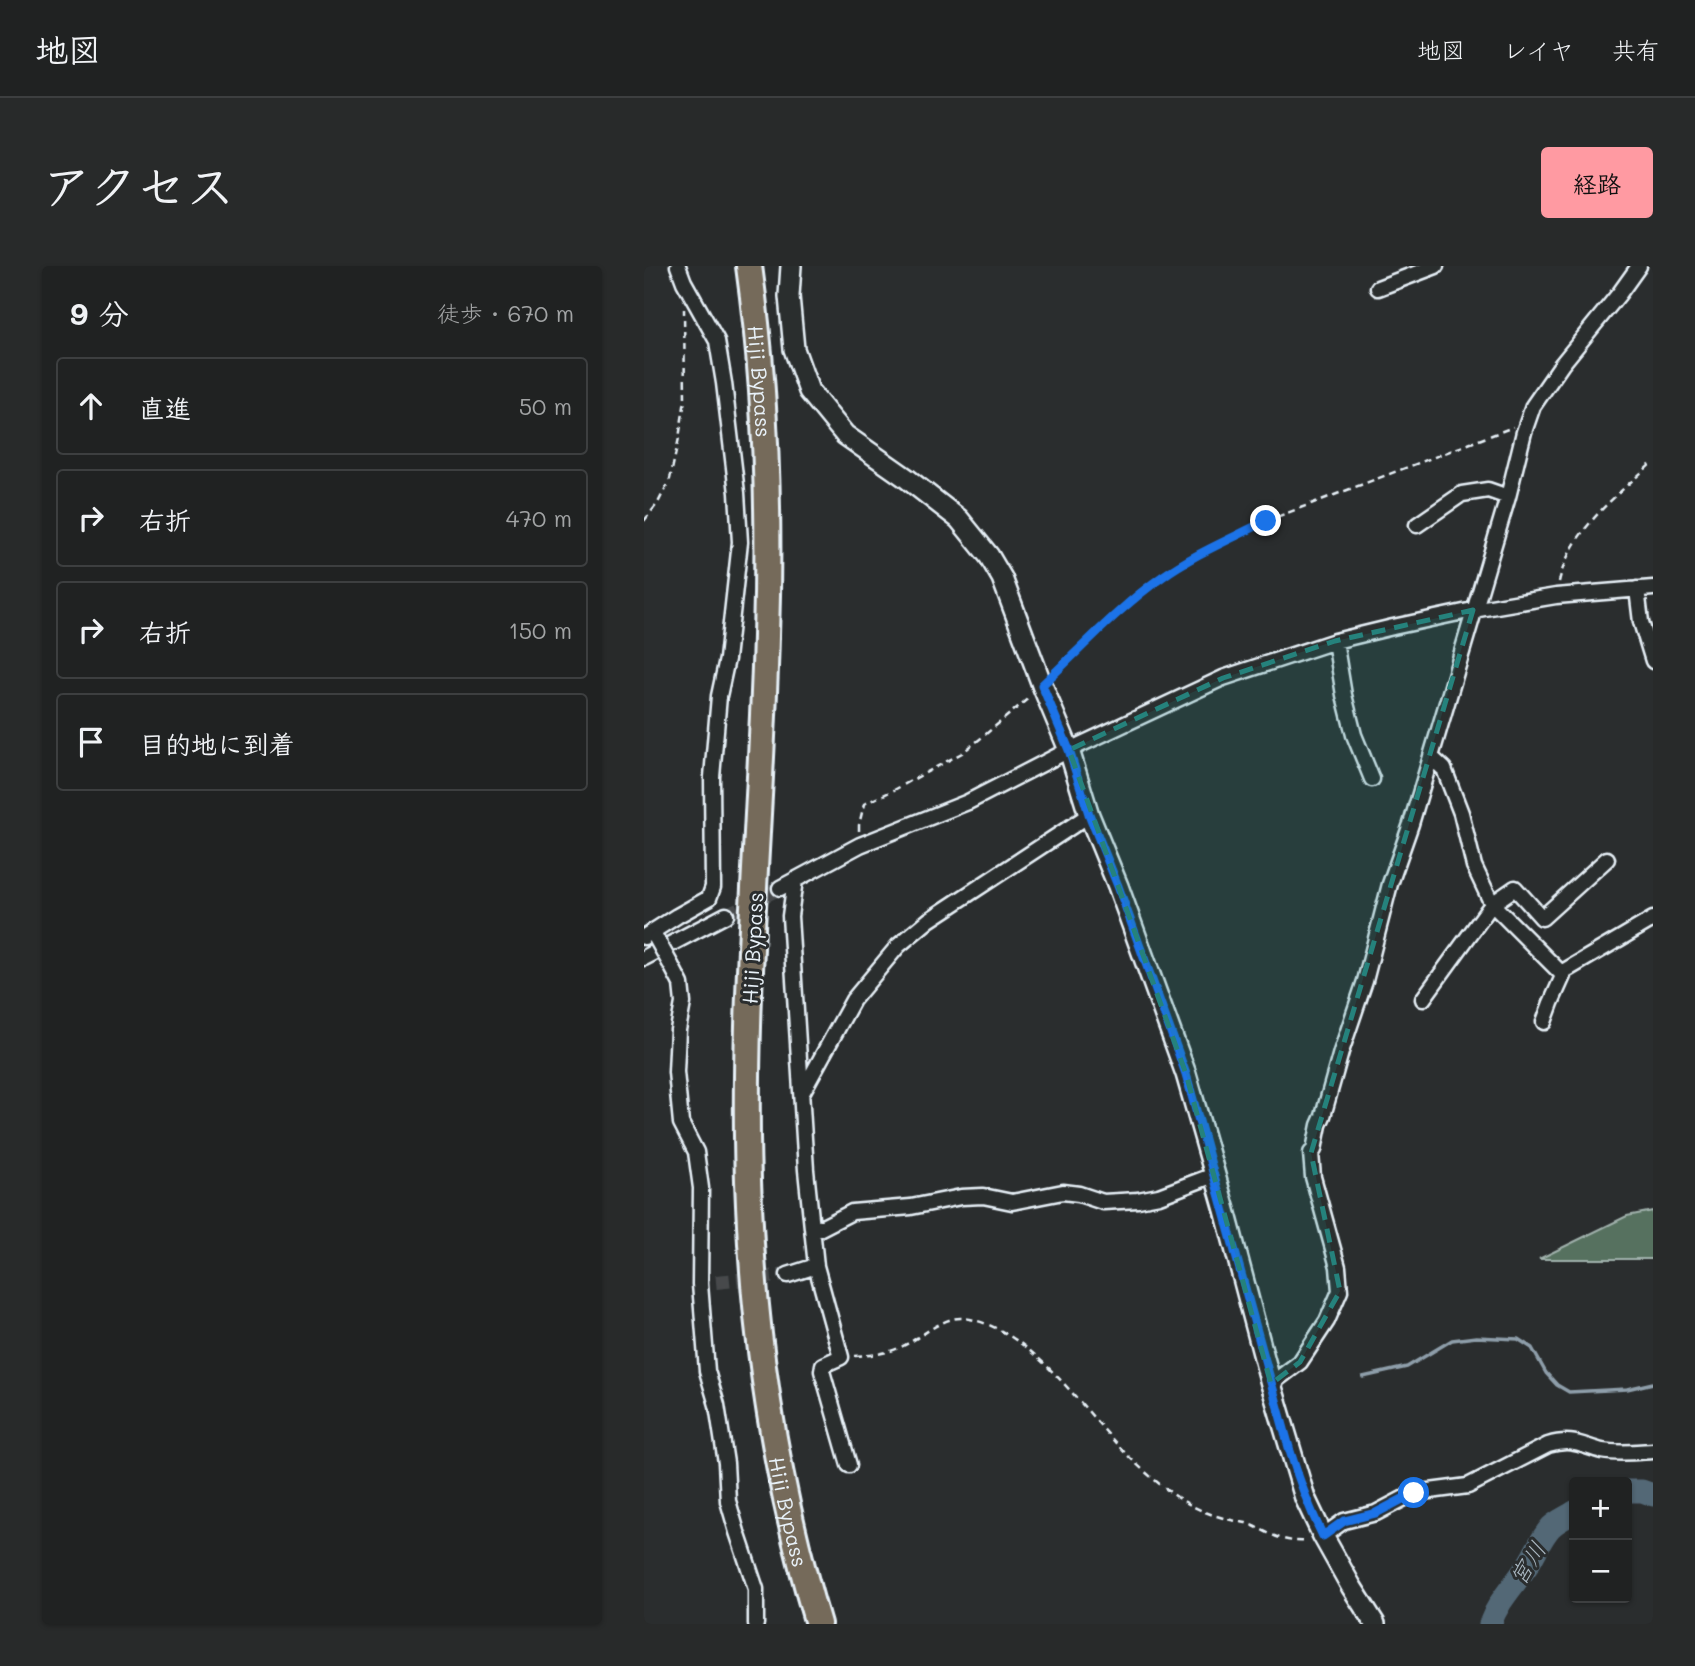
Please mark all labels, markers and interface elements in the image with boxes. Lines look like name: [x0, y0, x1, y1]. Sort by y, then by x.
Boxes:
text: 地図: [35, 27, 101, 70]
text: 地図: [1417, 34, 1465, 65]
text: レイヤ: [1503, 34, 1574, 65]
text: 共有: [1612, 34, 1660, 65]
button: 経路: [1541, 147, 1653, 218]
text: アクセス: [42, 153, 235, 216]
text: 9 分: [70, 293, 129, 333]
text: 徒歩 · 670 m: [437, 298, 574, 328]
street label: Hiji Bypass: [743, 324, 778, 438]
icon: ahead: [72, 387, 110, 425]
text: 直進: [139, 391, 191, 425]
text: 50 m: [519, 391, 572, 421]
icon: right: [72, 499, 110, 537]
text: 右折: [139, 503, 191, 537]
text: 470 m: [506, 503, 572, 533]
route end: [1250, 505, 1281, 536]
icon: right: [72, 611, 110, 649]
text: 右折: [139, 615, 191, 649]
text: 150 m: [508, 615, 572, 645]
icon: arrive: [72, 723, 110, 761]
text: 目的地に到着: [139, 727, 295, 761]
street label: Hiji Bypass: [736, 891, 768, 1005]
street label: Hiji Bypass: [764, 1454, 815, 1570]
route start: [1398, 1477, 1429, 1508]
map controls: [1569, 1477, 1632, 1603]
button: +: [1569, 1477, 1632, 1540]
water label: 宮川: [1502, 1536, 1552, 1590]
button: −: [1569, 1540, 1632, 1603]

